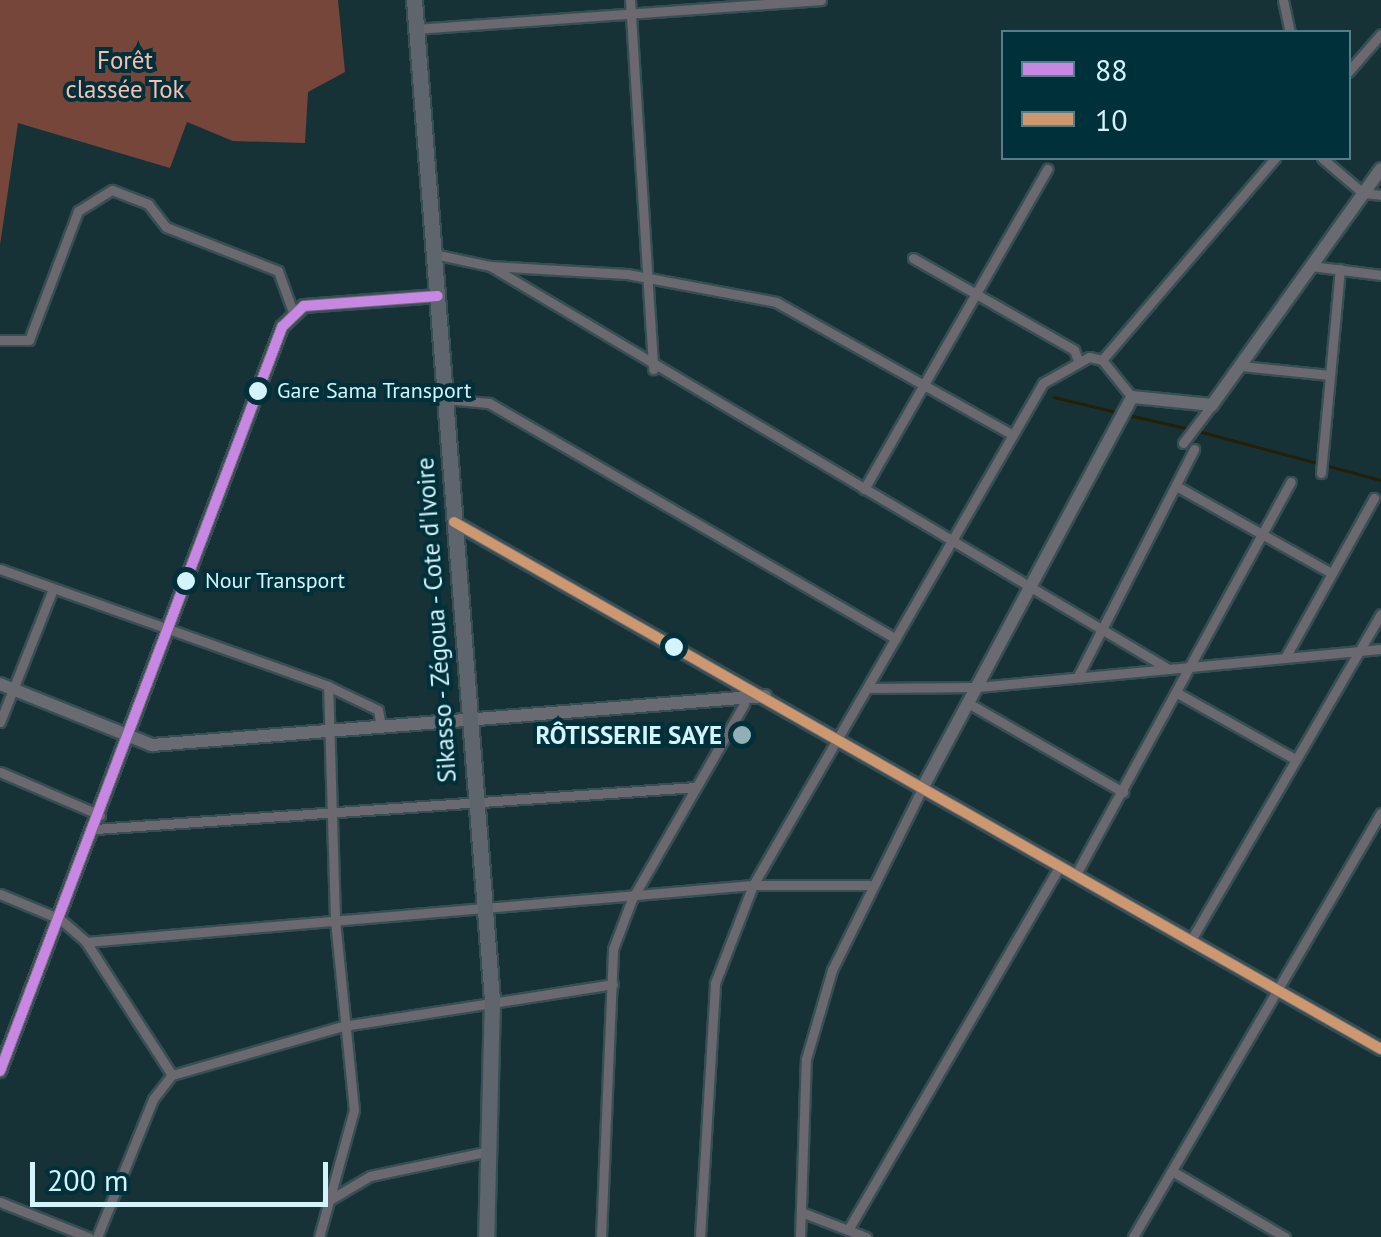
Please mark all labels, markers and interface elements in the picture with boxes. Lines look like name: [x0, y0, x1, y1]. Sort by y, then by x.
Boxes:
legend: [1001, 30, 1351, 160]
park label: Forêt classée Tok: [65, 46, 185, 105]
text: 88: [1095, 50, 1128, 89]
text: 10: [1095, 100, 1128, 139]
place label: Gare Sama Transport: [277, 378, 472, 404]
marker: Gare Sama Transport: [248, 381, 268, 401]
street label: Sikasso - Zégoua - Cote d'Ivoire: [409, 452, 463, 788]
place label: Nour Transport: [205, 568, 346, 594]
marker: Nour Transport: [176, 571, 196, 591]
unlabelled marker: [664, 637, 684, 657]
place label: RÔTISSERIE SAYE: [536, 720, 722, 750]
marker: RÔTISSERIE SAYE: [731, 724, 753, 746]
scale bar: [35, 1142, 332, 1204]
text: 200 m: [47, 1160, 128, 1199]

